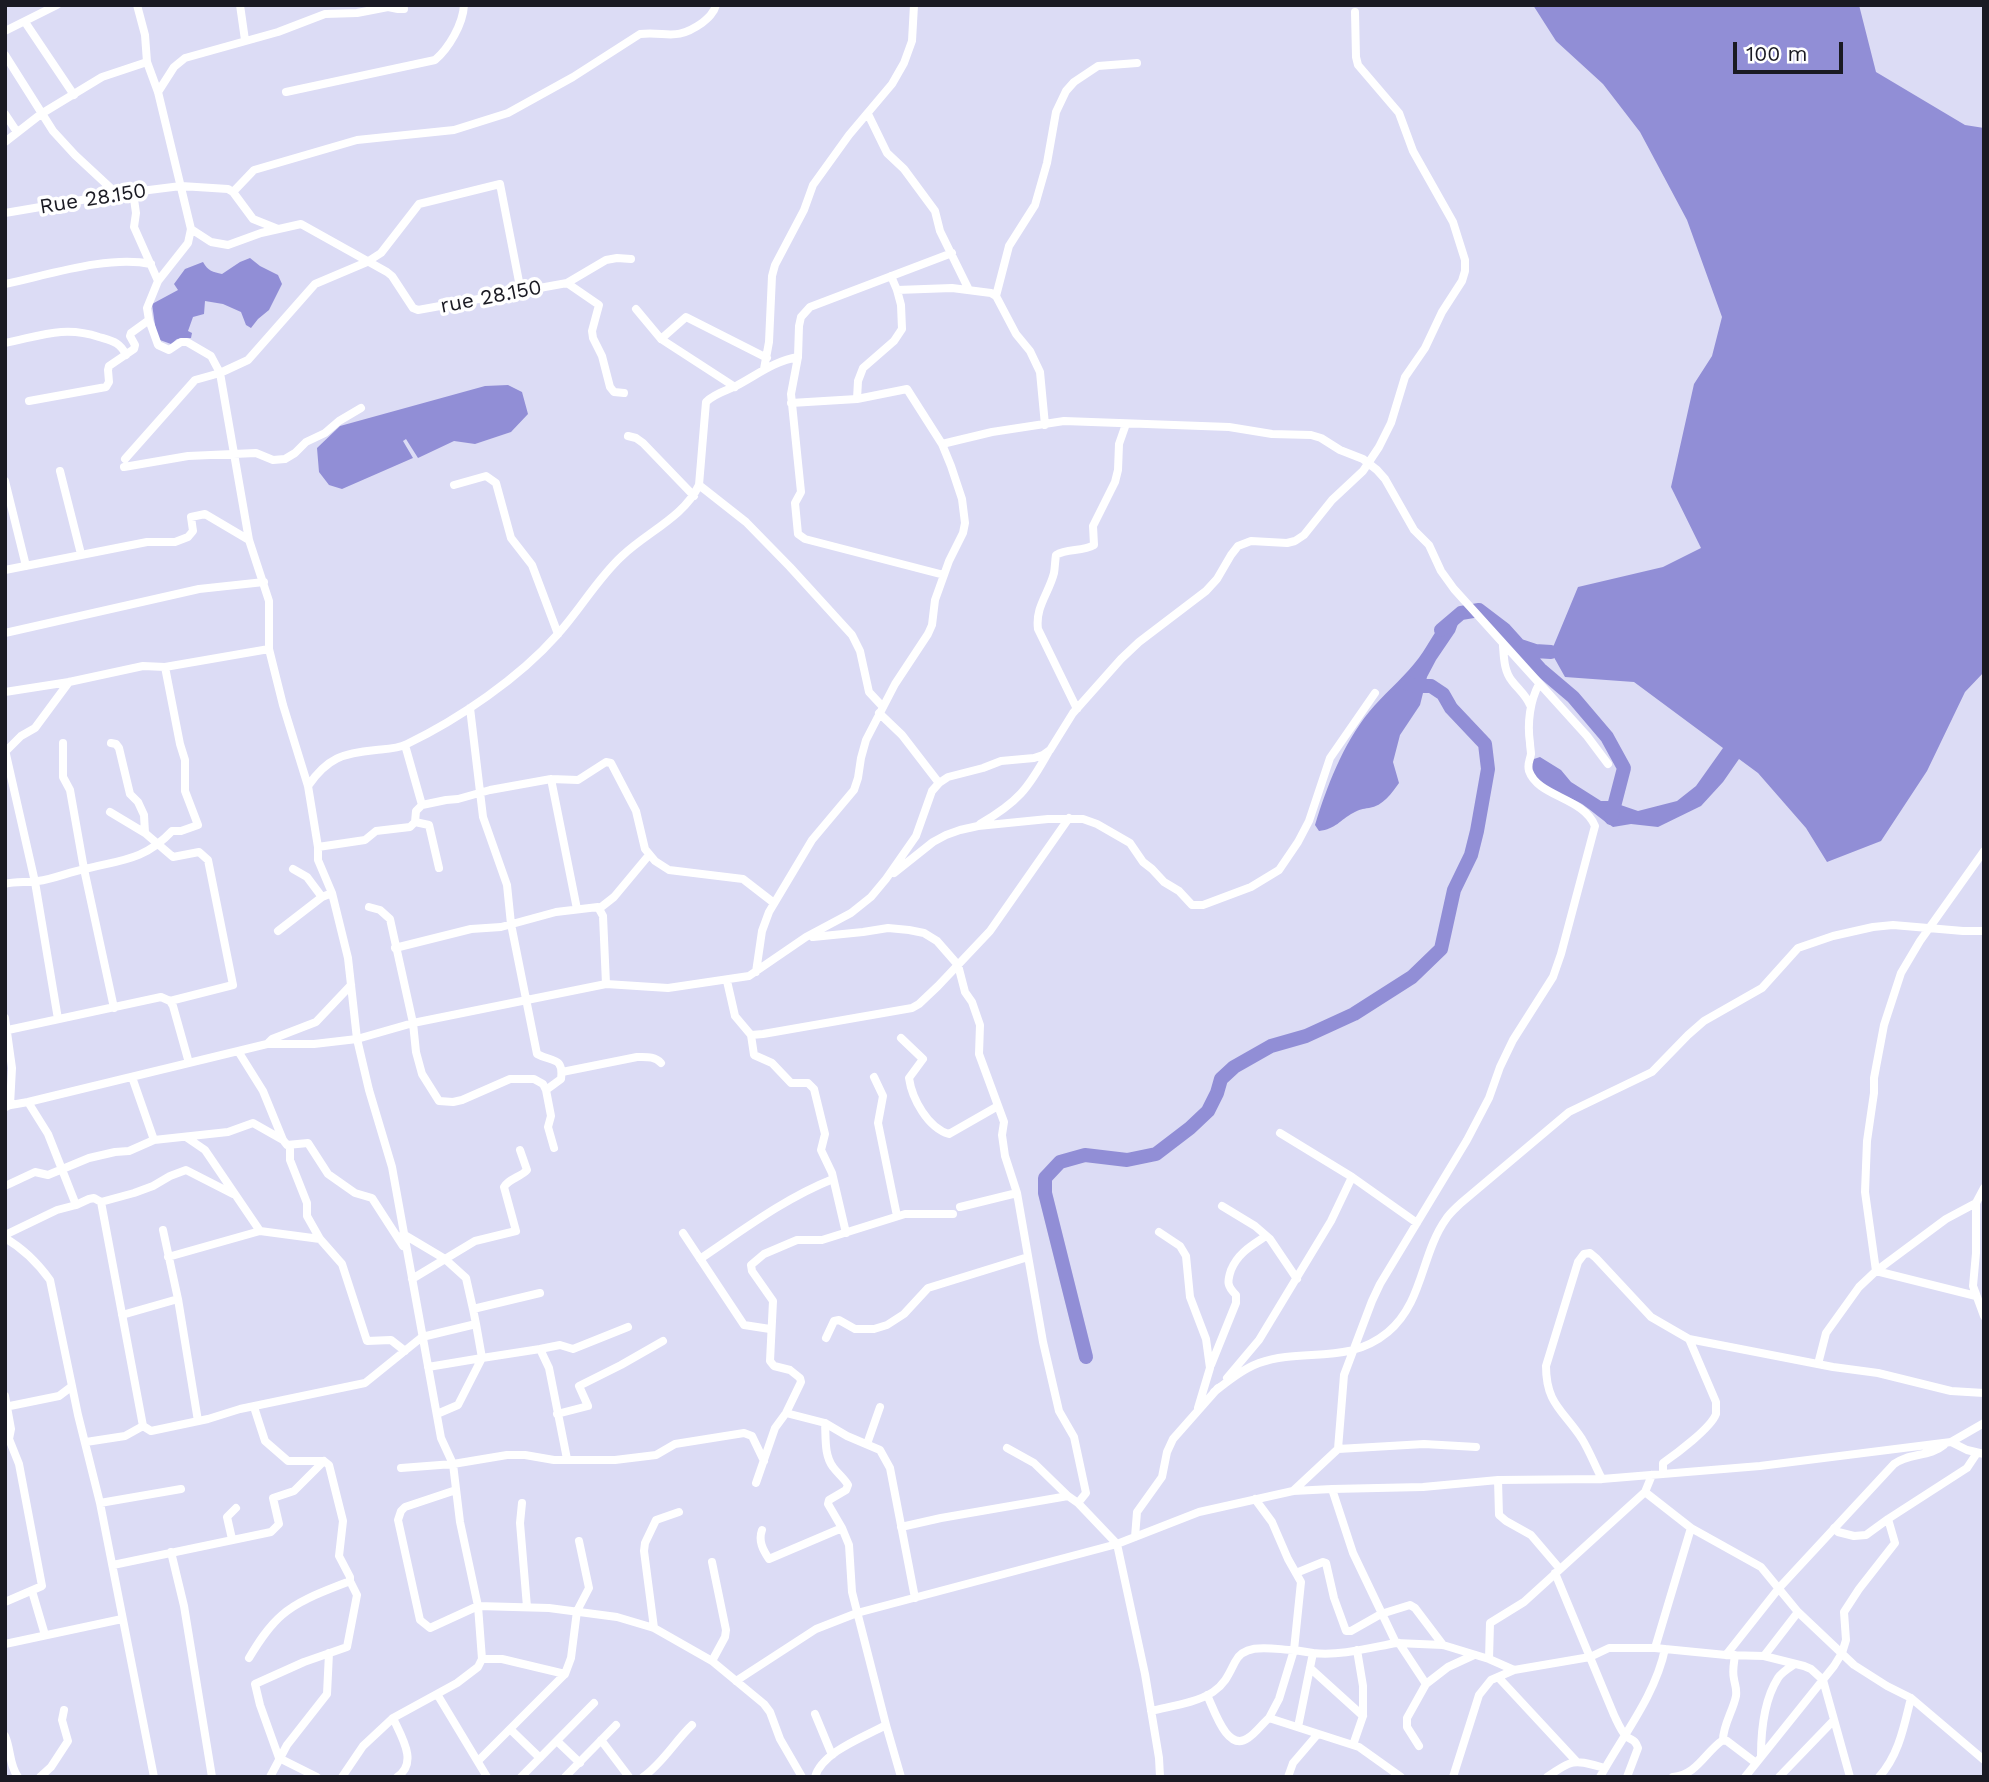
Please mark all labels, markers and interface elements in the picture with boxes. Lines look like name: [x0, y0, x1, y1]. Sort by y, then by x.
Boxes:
scale bar: [1737, 28, 1847, 72]
text: 100 m: [1746, 41, 1808, 66]
street label: Rue 28.150: [38, 178, 148, 220]
street label: rue 28.150: [438, 275, 544, 319]

